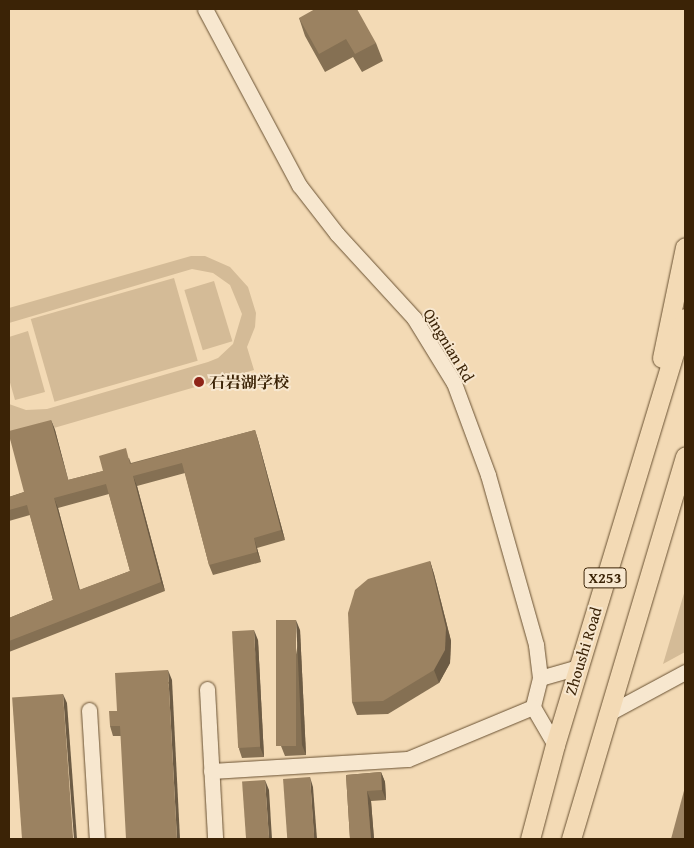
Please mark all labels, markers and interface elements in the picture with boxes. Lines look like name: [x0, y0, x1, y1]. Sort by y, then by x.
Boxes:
street label: Qingnian Rd: [420, 305, 478, 385]
place label: 石岩湖学校: [209, 372, 289, 392]
marker: 石岩湖学校: [193, 376, 205, 388]
road number: X253: [582, 566, 628, 590]
street label: Zhoushi Road: [560, 605, 606, 697]

